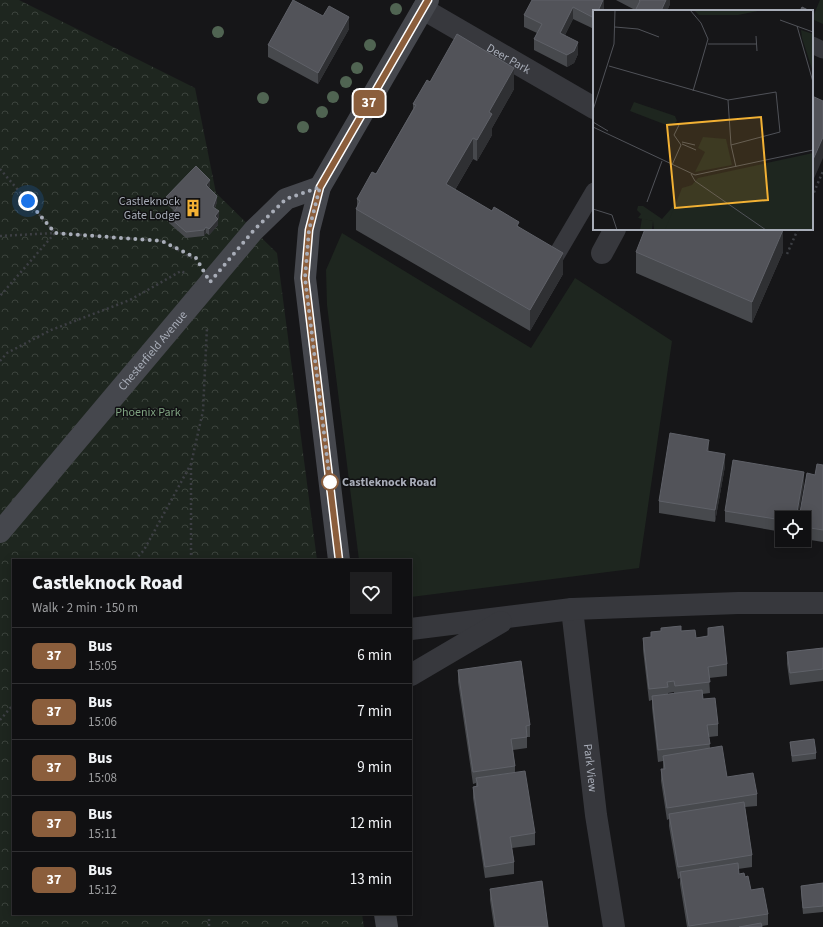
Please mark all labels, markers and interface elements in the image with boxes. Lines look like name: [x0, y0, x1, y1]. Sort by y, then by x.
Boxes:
inset map: [593, 10, 813, 230]
street label: Deer Park: [483, 40, 534, 79]
line badge: 37: [351, 90, 387, 116]
text: 37: [362, 93, 376, 113]
your location: [18, 191, 38, 211]
place label: Castleknock Gate Lodge: [119, 193, 180, 224]
building icon: Castleknock Gate Lodge: [183, 198, 203, 218]
street label: Chesterfield Avenue: [114, 307, 192, 395]
park label: Phoenix Park: [115, 404, 181, 421]
marker: Castleknock Road: [321, 473, 339, 491]
place label: Castleknock Road: [342, 474, 436, 491]
map controls: [775, 511, 811, 547]
button: locate: [775, 511, 811, 547]
text: Castleknock Road: [32, 570, 183, 597]
button: heart: [350, 572, 392, 614]
text: Walk · 2 min · 150 m: [32, 599, 138, 617]
text: Bus: [88, 636, 112, 657]
text: 6 min: [357, 645, 392, 666]
text: 37: [47, 646, 61, 666]
text: 15:05: [88, 657, 117, 675]
text: Bus: [88, 692, 112, 713]
text: 7 min: [357, 701, 392, 722]
text: 37: [47, 702, 61, 722]
text: 15:06: [88, 713, 117, 731]
street label: Park View: [579, 743, 601, 793]
text: Bus: [88, 748, 112, 769]
text: 9 min: [357, 757, 392, 778]
text: 37: [47, 758, 61, 778]
text: 15:08: [88, 769, 117, 787]
text: Bus: [88, 804, 112, 825]
text: 12 min: [350, 813, 392, 834]
text: 37: [47, 814, 61, 834]
text: 15:11: [88, 825, 117, 843]
text: Bus: [88, 860, 112, 881]
text: 13 min: [350, 869, 392, 890]
text: 37: [47, 870, 61, 890]
text: 15:12: [88, 881, 117, 899]

